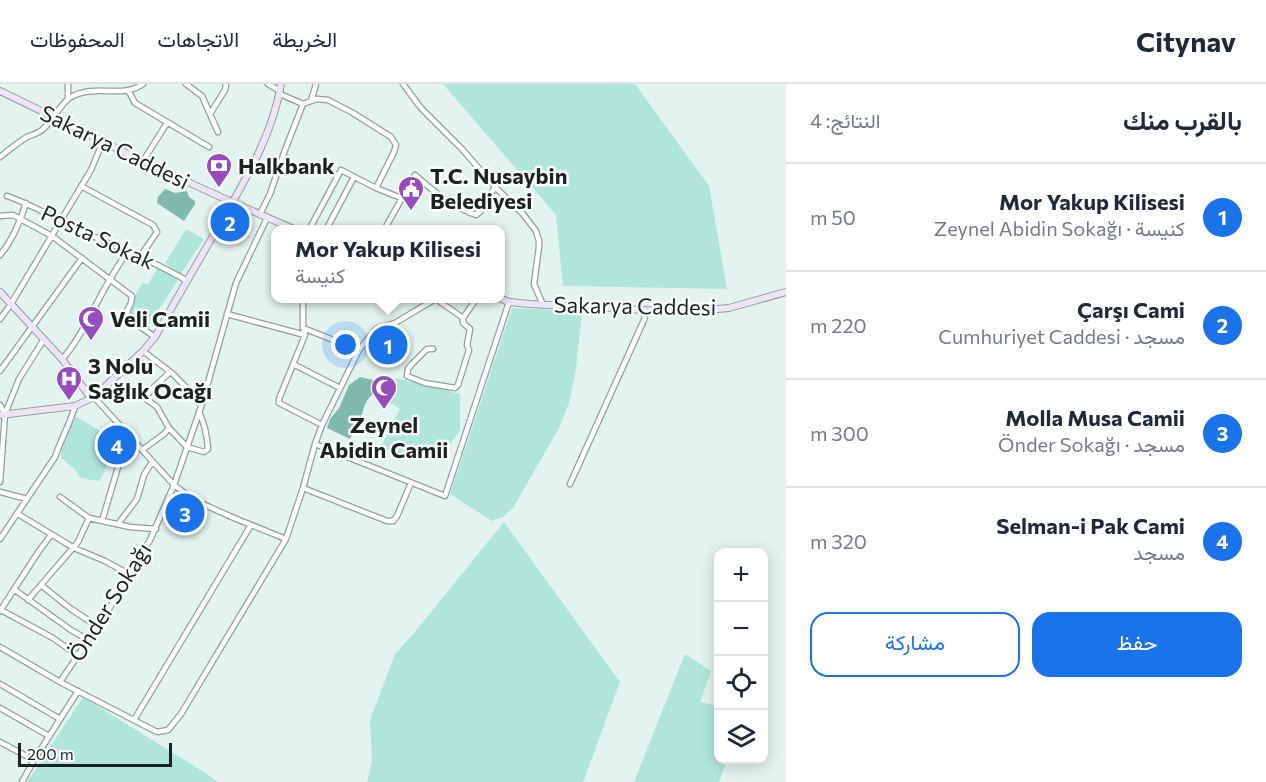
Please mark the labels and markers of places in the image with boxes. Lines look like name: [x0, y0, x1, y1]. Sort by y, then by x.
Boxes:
bank icon: Halkbank: [204, 151, 234, 189]
place label: Halkbank: [238, 152, 335, 179]
place label: T.C. Nusaybin Belediyesi: [430, 162, 567, 214]
public building icon: T.C. Nusaybin Belediyesi: [396, 174, 426, 212]
pin: 2: [210, 200, 250, 244]
mosque icon: Veli Camii: [76, 304, 106, 342]
place label: Veli Camii: [110, 305, 210, 332]
pin: 1: [368, 322, 408, 368]
place label: 3 Nolu Sağlık Ocağı: [88, 352, 212, 404]
hospital icon: 3 Nolu Sağlık Ocağı: [54, 364, 84, 402]
mosque icon: Zeynel Abidin Camii: [369, 373, 399, 411]
place label: Zeynel Abidin Camii: [320, 411, 448, 463]
pin: 4: [98, 422, 136, 468]
pin: 3: [166, 490, 204, 536]

